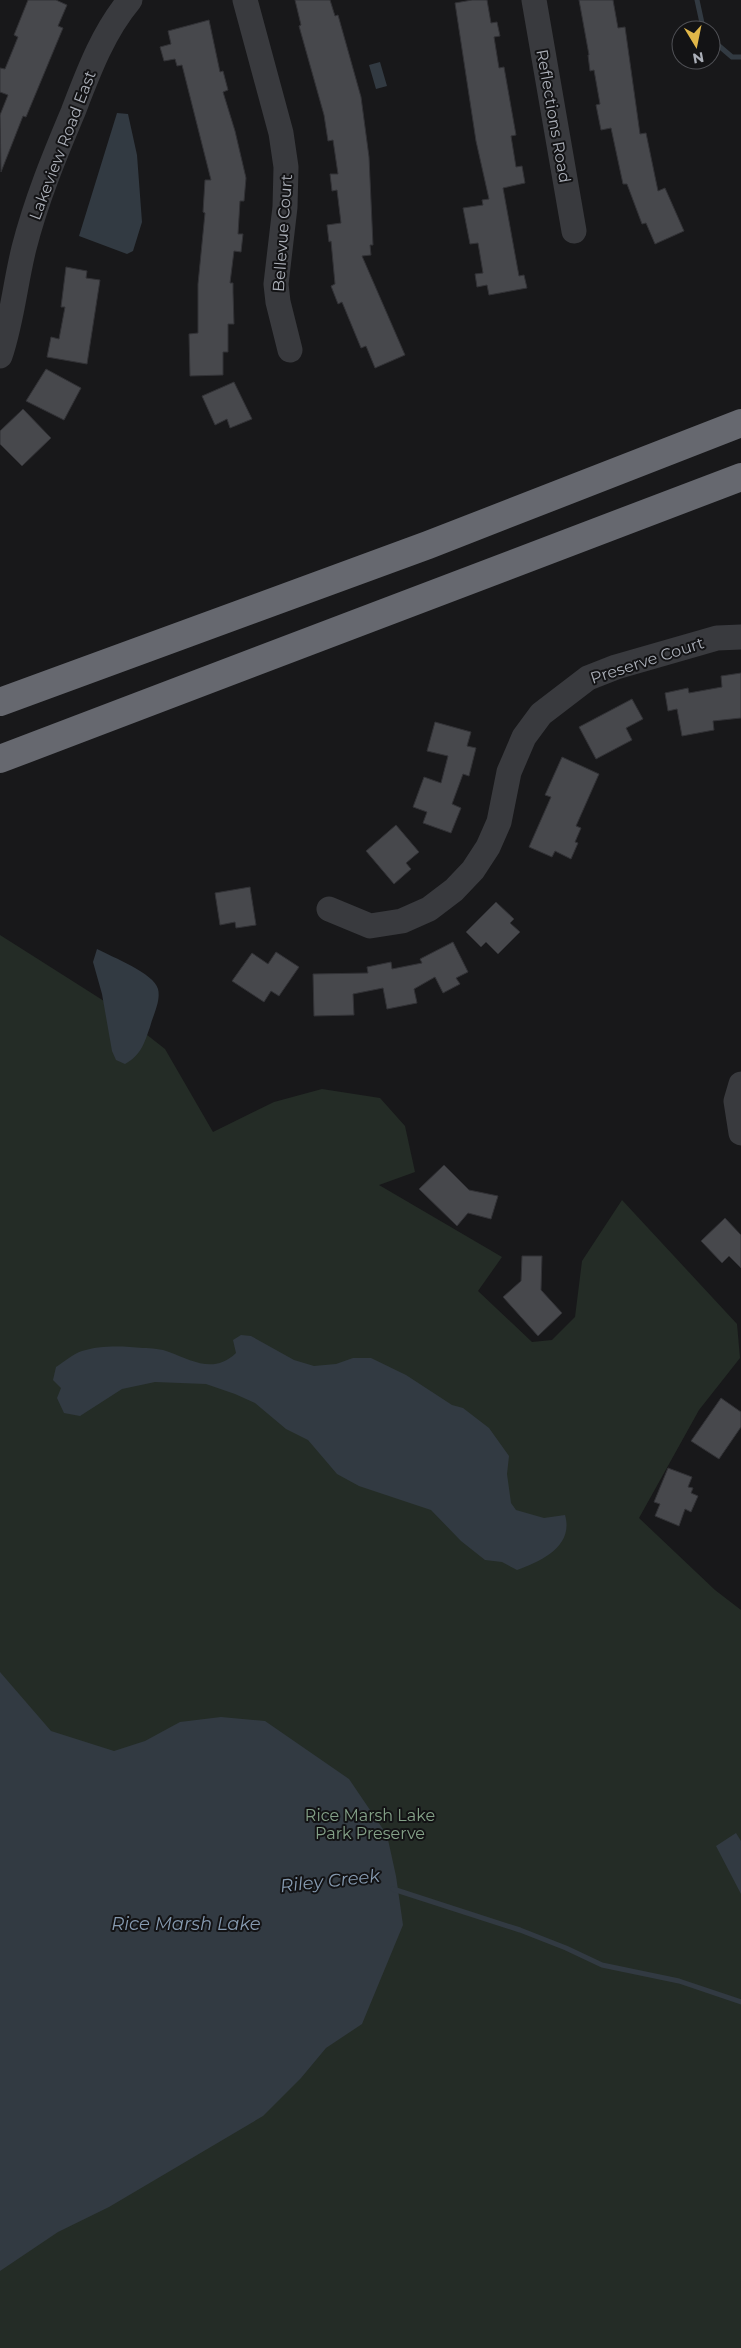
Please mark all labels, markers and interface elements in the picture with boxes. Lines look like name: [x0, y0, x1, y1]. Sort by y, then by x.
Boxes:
north arrow: [671, 20, 721, 70]
street label: Reflections Road: [532, 48, 575, 184]
text: N: [691, 48, 705, 68]
street label: Lakeview Road East: [25, 67, 100, 223]
street label: Bellevue Court: [269, 173, 296, 293]
street label: Preserve Court: [588, 633, 707, 688]
park label: Rice Marsh Lake Park Preserve: [305, 1806, 435, 1843]
water label: Riley Creek: [279, 1865, 382, 1897]
water label: Rice Marsh Lake: [111, 1913, 261, 1935]

